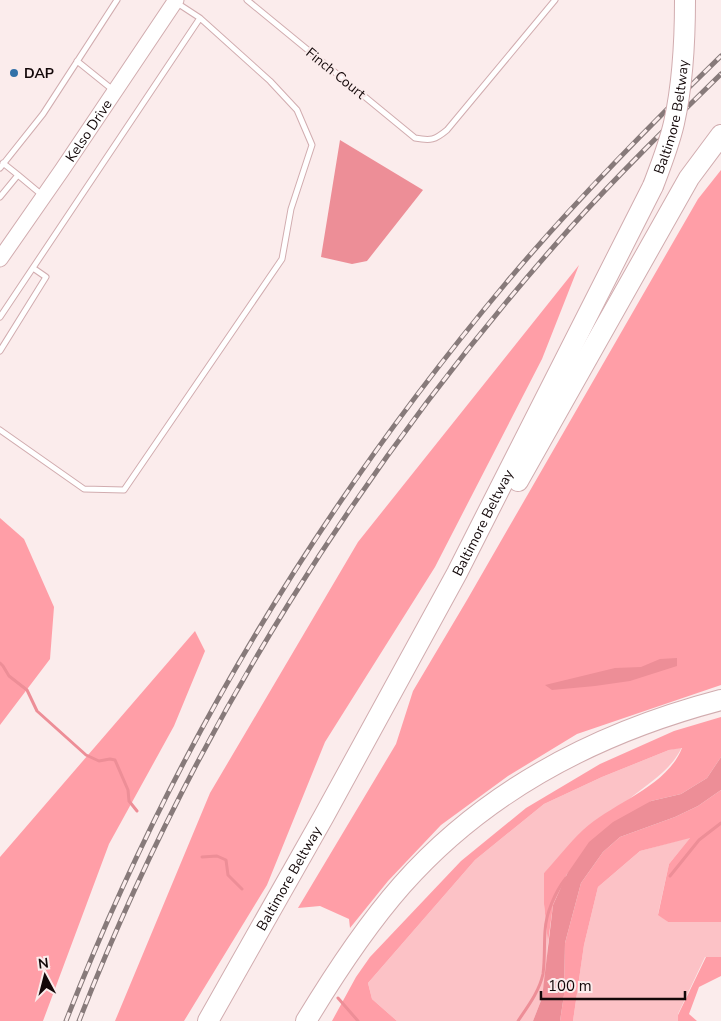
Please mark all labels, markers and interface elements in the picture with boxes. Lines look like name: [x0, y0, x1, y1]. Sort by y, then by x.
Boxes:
street label: Finch Court: [302, 43, 370, 103]
street label: Baltimore Beltway: [649, 58, 693, 177]
place label: DAP: [24, 64, 54, 83]
marker: DAP: [8, 67, 20, 79]
street label: Kelso Drive: [61, 96, 117, 166]
street label: Baltimore Beltway: [448, 466, 518, 579]
street label: Baltimore Beltway: [252, 822, 327, 934]
north arrow: [20, 951, 70, 1001]
text: N: [37, 954, 50, 974]
scale bar: [541, 968, 685, 1000]
text: 100 m: [548, 976, 592, 996]

